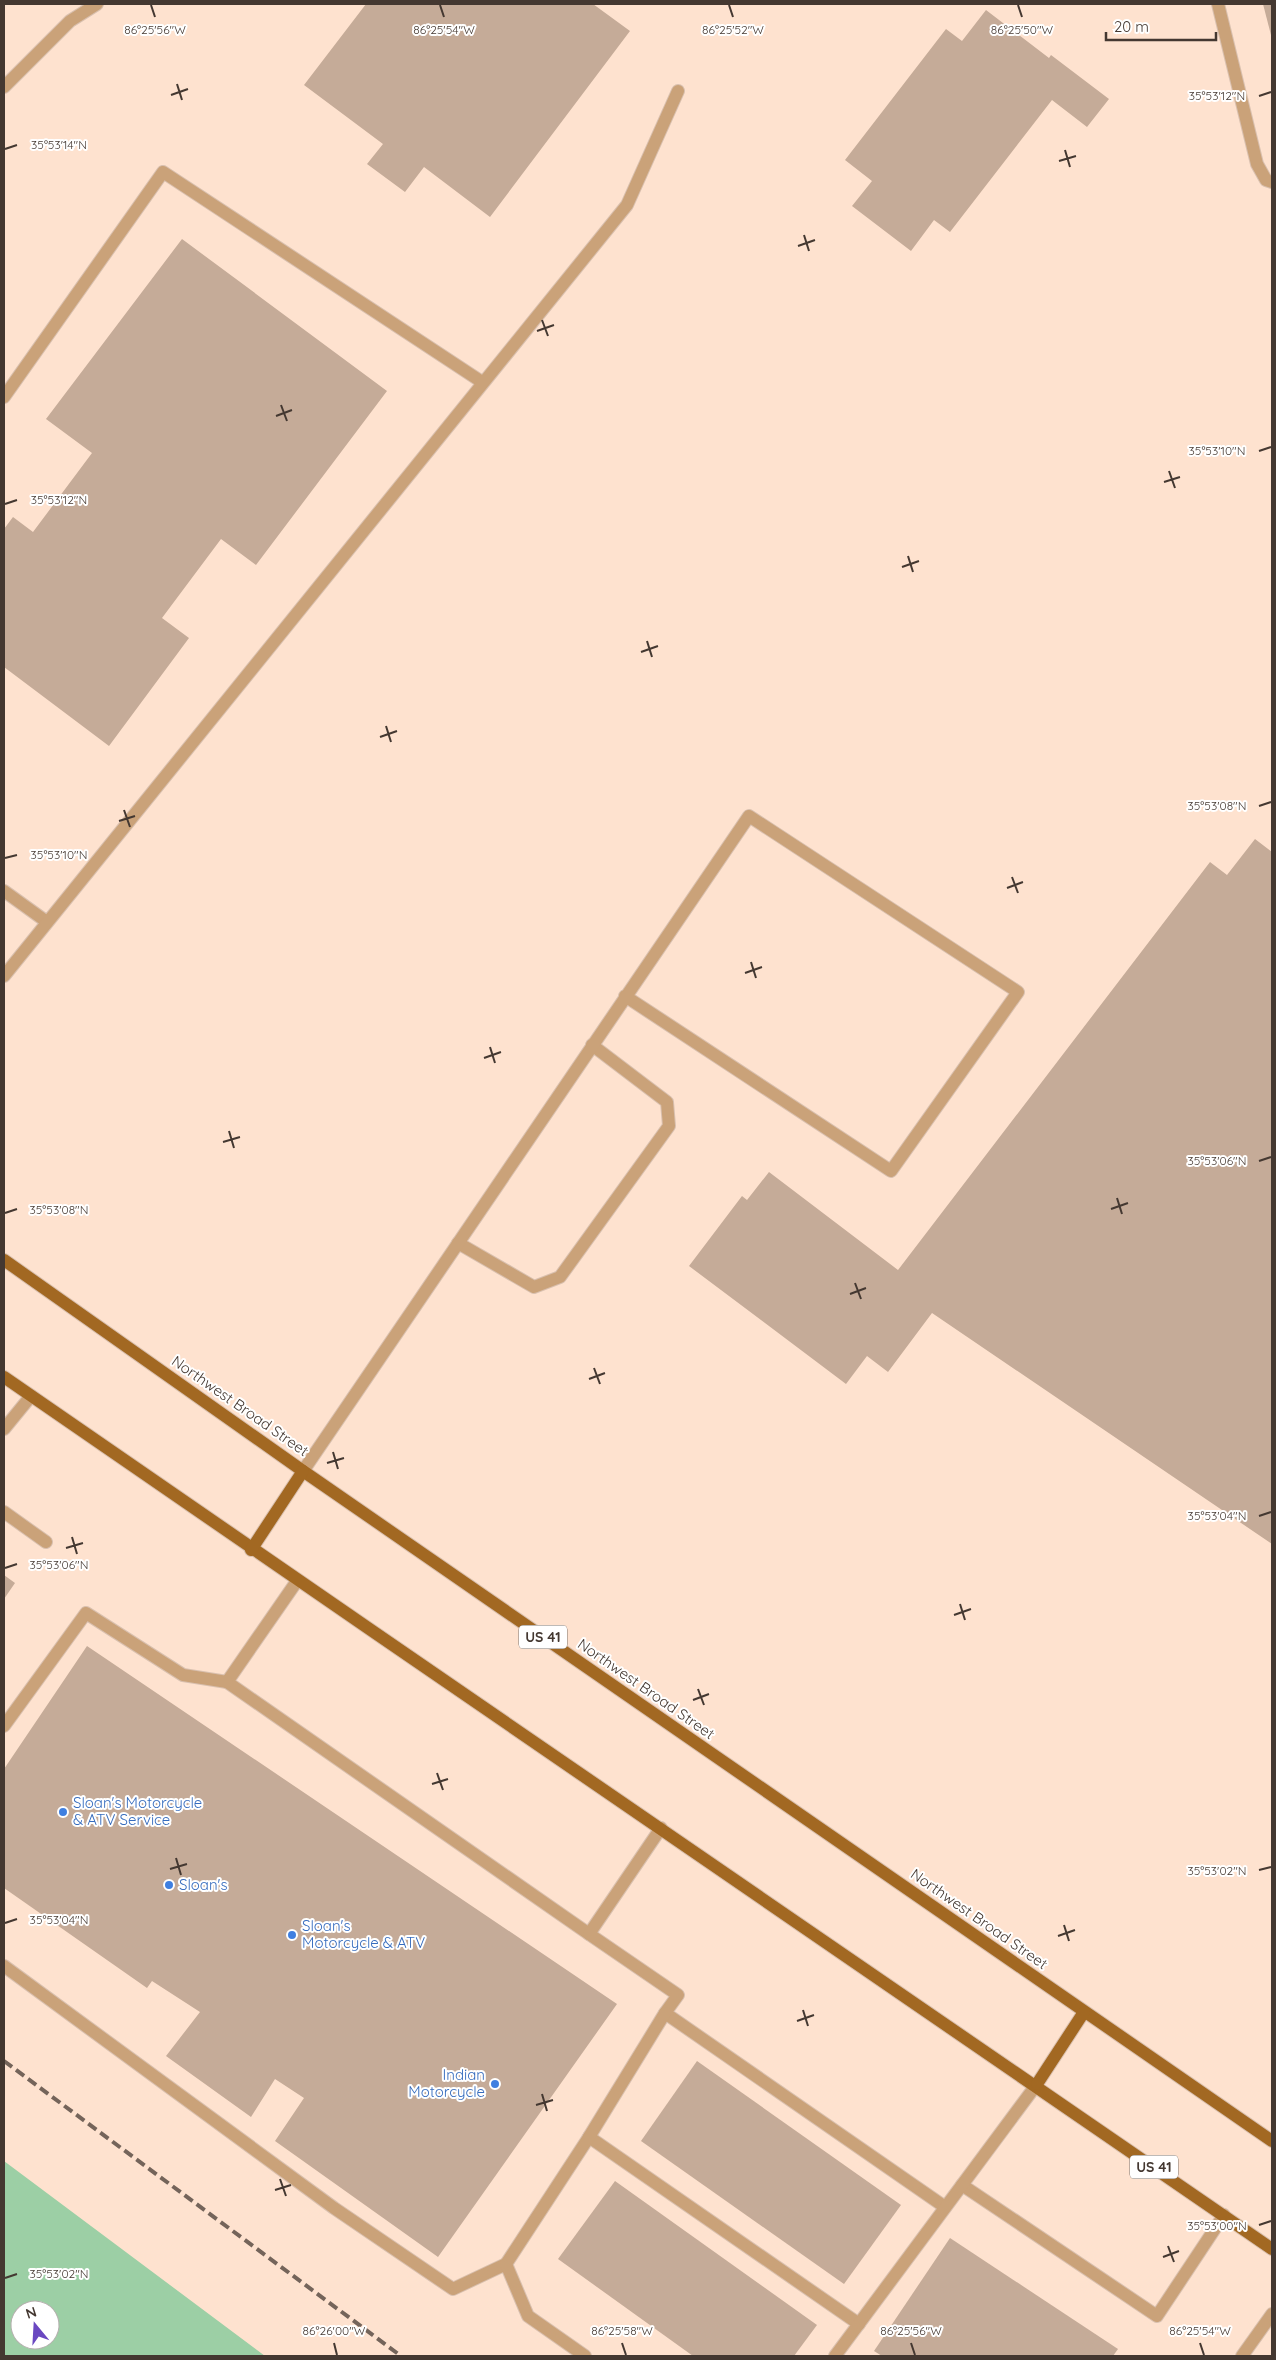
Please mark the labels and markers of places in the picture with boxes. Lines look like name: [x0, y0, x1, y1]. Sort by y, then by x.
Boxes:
place label: Sloan's Motorcycle & ATV Service: [73, 1793, 202, 1829]
marker: Sloan's Motorcycle & ATV Service: [57, 1806, 69, 1818]
place label: Sloan's: [179, 1875, 227, 1894]
marker: Sloan's: [163, 1879, 175, 1891]
place label: Sloan's Motorcycle & ATV: [302, 1916, 425, 1952]
marker: Sloan's Motorcycle & ATV: [286, 1929, 298, 1941]
place label: Indian Motorcycle: [408, 2065, 485, 2101]
marker: Indian Motorcycle: [489, 2078, 501, 2090]

